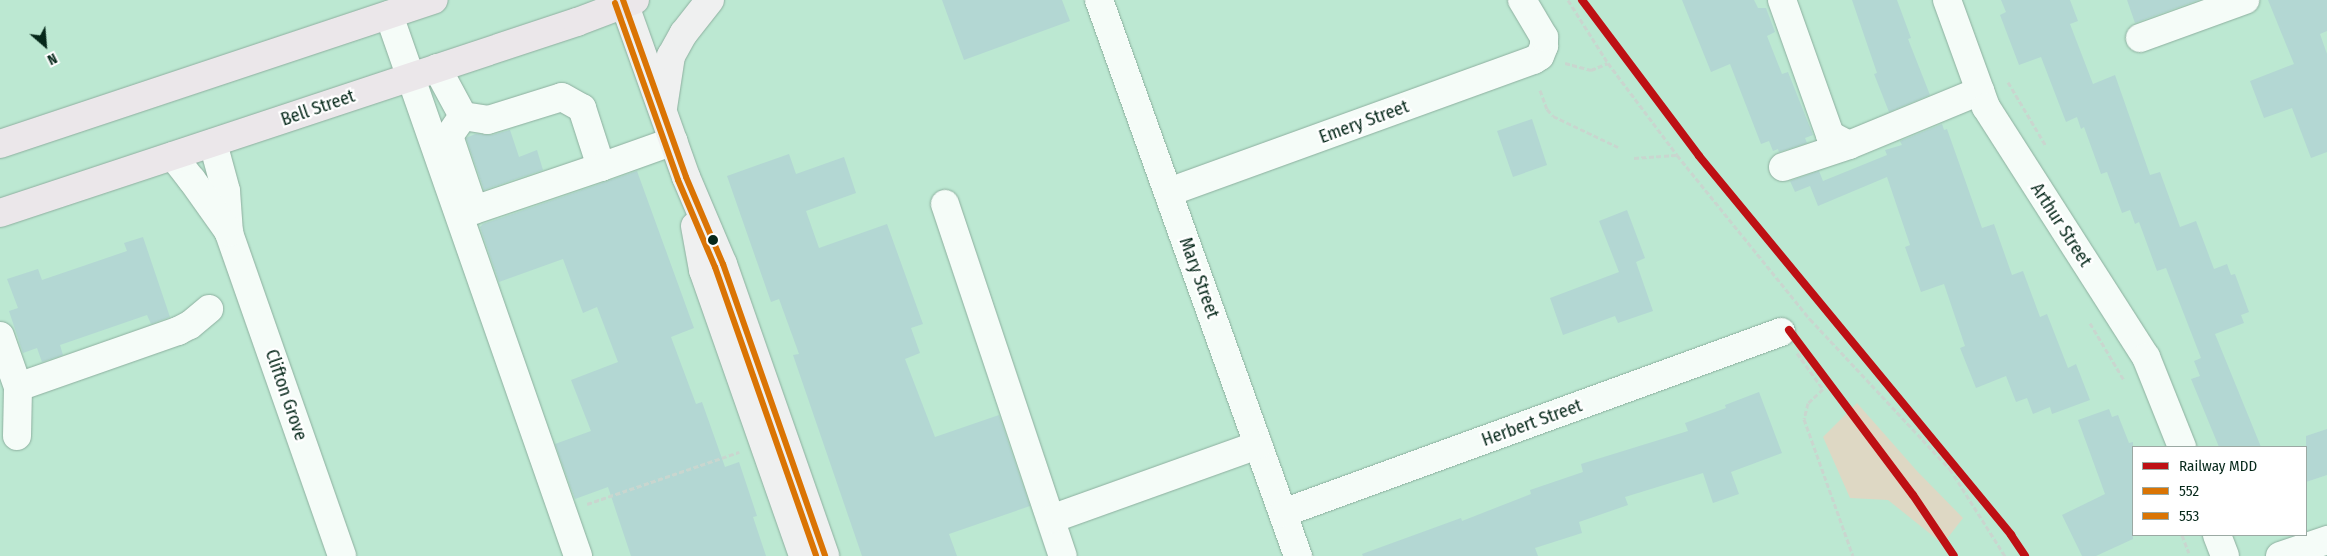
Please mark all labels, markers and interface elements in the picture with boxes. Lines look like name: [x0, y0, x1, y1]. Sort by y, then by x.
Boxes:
north arrow: [20, 20, 70, 70]
text: N: [44, 49, 60, 68]
street label: Bell Street: [278, 85, 358, 131]
street label: Emery Street: [1316, 96, 1412, 148]
street label: Arthur Street: [2026, 179, 2096, 271]
unlabelled marker: [708, 235, 718, 245]
street label: Mary Street: [1174, 235, 1224, 321]
street label: Clifton Grove: [260, 347, 312, 443]
street label: Herbert Street: [1479, 395, 1585, 451]
legend: [2132, 446, 2307, 536]
text: Railway MDD: [2179, 457, 2257, 475]
text: 552: [2179, 482, 2199, 500]
text: 553: [2179, 507, 2199, 525]

